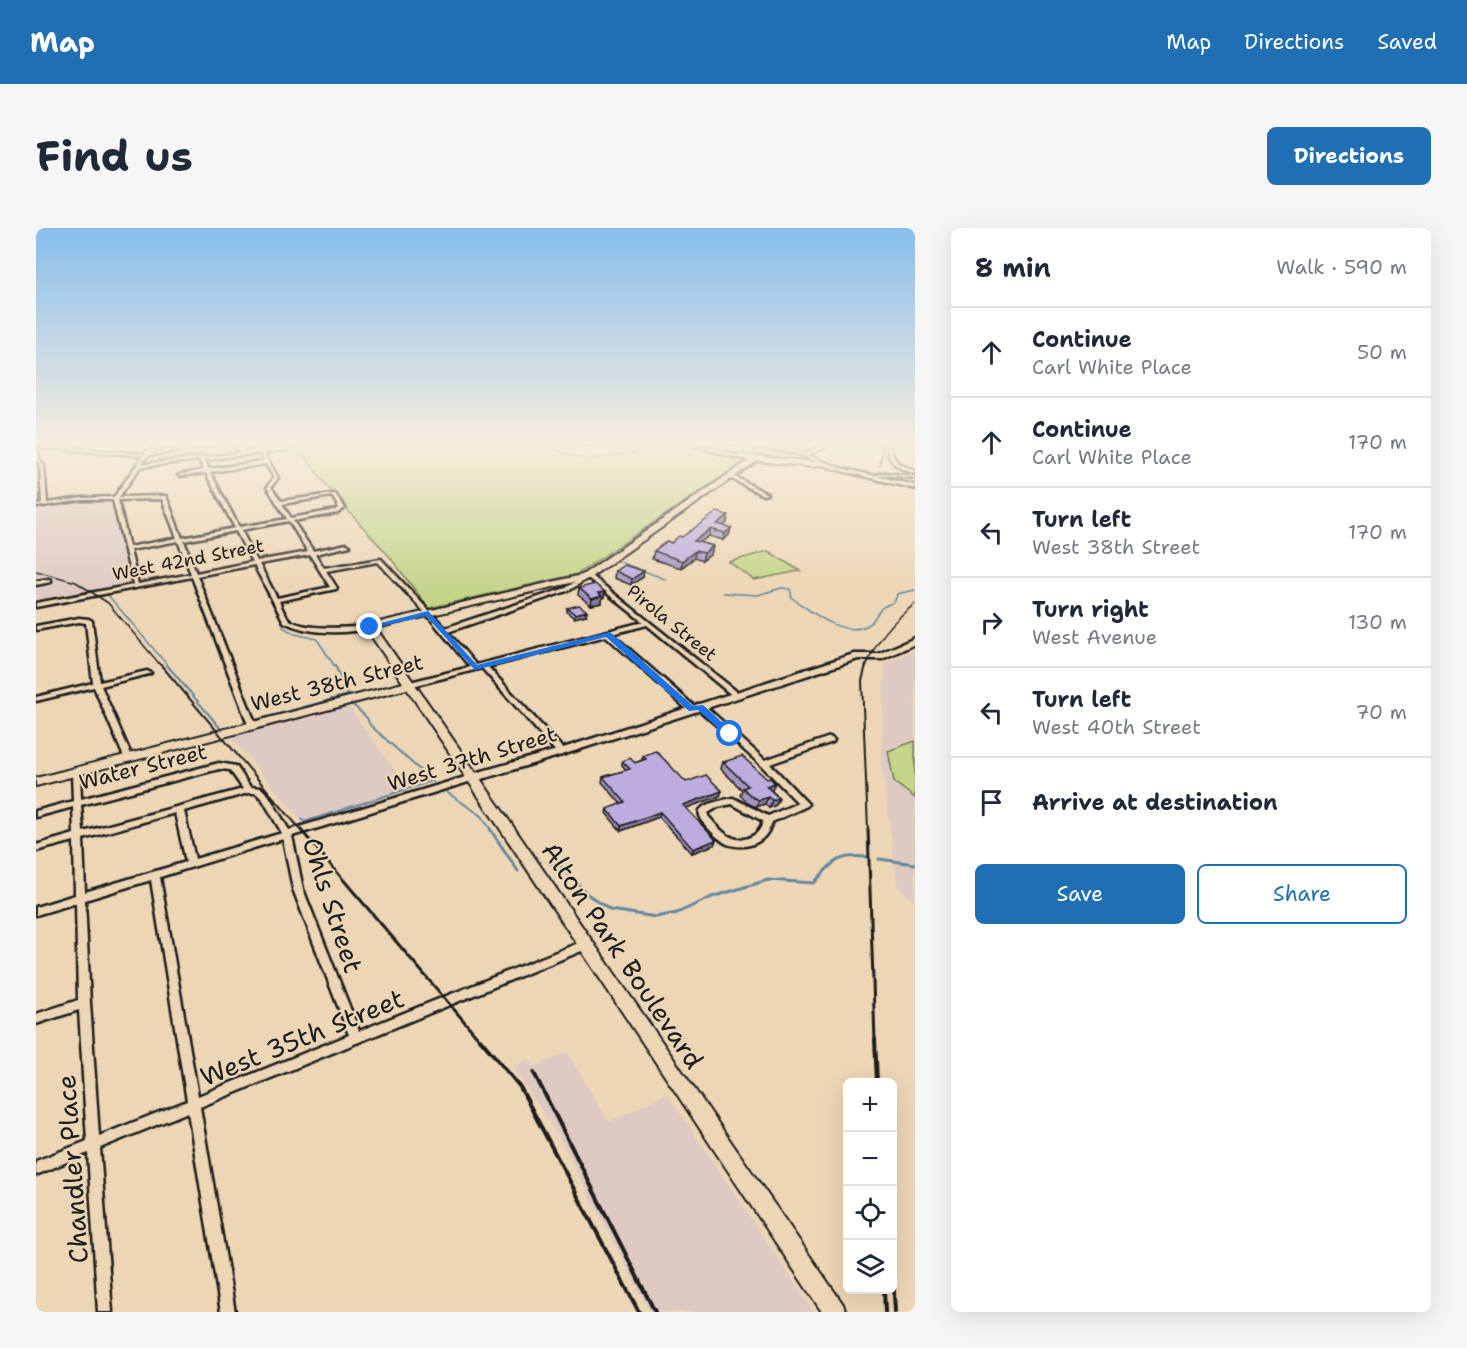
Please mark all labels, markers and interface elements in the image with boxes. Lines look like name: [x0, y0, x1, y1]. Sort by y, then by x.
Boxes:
text: Map: [30, 23, 95, 61]
text: Map: [1166, 28, 1211, 56]
text: Directions: [1244, 28, 1344, 56]
text: Saved: [1377, 28, 1437, 56]
button: Directions: [1267, 127, 1431, 185]
text: Find us: [36, 128, 193, 184]
text: 8 min: [975, 250, 1051, 285]
text: Walk · 590 m: [1276, 254, 1407, 280]
text: Continue: [1032, 325, 1132, 354]
icon: ahead: [975, 336, 1008, 369]
text: 50 m: [1357, 339, 1407, 365]
text: Carl White Place: [1032, 354, 1192, 380]
text: Continue: [1032, 415, 1132, 444]
icon: ahead: [975, 426, 1008, 459]
text: 170 m: [1348, 429, 1407, 455]
text: Carl White Place: [1032, 444, 1192, 470]
text: Turn left: [1032, 505, 1131, 534]
icon: left: [975, 516, 1008, 549]
text: 170 m: [1348, 519, 1407, 545]
street label: West 42nd Street: [110, 534, 266, 586]
text: West 38th Street: [1032, 534, 1200, 560]
street label: Pirola Street: [622, 579, 722, 667]
text: Turn right: [1032, 595, 1149, 624]
icon: right: [975, 606, 1008, 639]
text: 130 m: [1348, 609, 1407, 635]
route end: [356, 613, 382, 639]
text: West Avenue: [1032, 624, 1157, 650]
street label: West 38th Street: [248, 648, 426, 718]
text: Turn left: [1032, 685, 1131, 714]
icon: left: [975, 696, 1008, 729]
text: 70 m: [1355, 699, 1407, 725]
text: West 40th Street: [1032, 714, 1201, 740]
street label: West 37th Street: [384, 720, 560, 798]
route start: [716, 720, 742, 746]
street label: Water Street: [76, 738, 210, 796]
icon: arrive: [975, 786, 1008, 819]
text: Arrive at destination: [1032, 788, 1278, 817]
street label: Ohls Street: [295, 833, 371, 977]
street label: Alton Park Boulevard: [534, 835, 712, 1075]
button: Save: [975, 864, 1185, 924]
button: Share: [1197, 864, 1407, 924]
street label: West 35th Street: [195, 980, 409, 1094]
street label: Chandler Place: [48, 1073, 96, 1265]
map controls: [843, 1078, 897, 1294]
button: +: [843, 1078, 897, 1132]
button: −: [843, 1132, 897, 1186]
button: locate: [843, 1186, 897, 1240]
button: layers: [843, 1240, 897, 1294]

